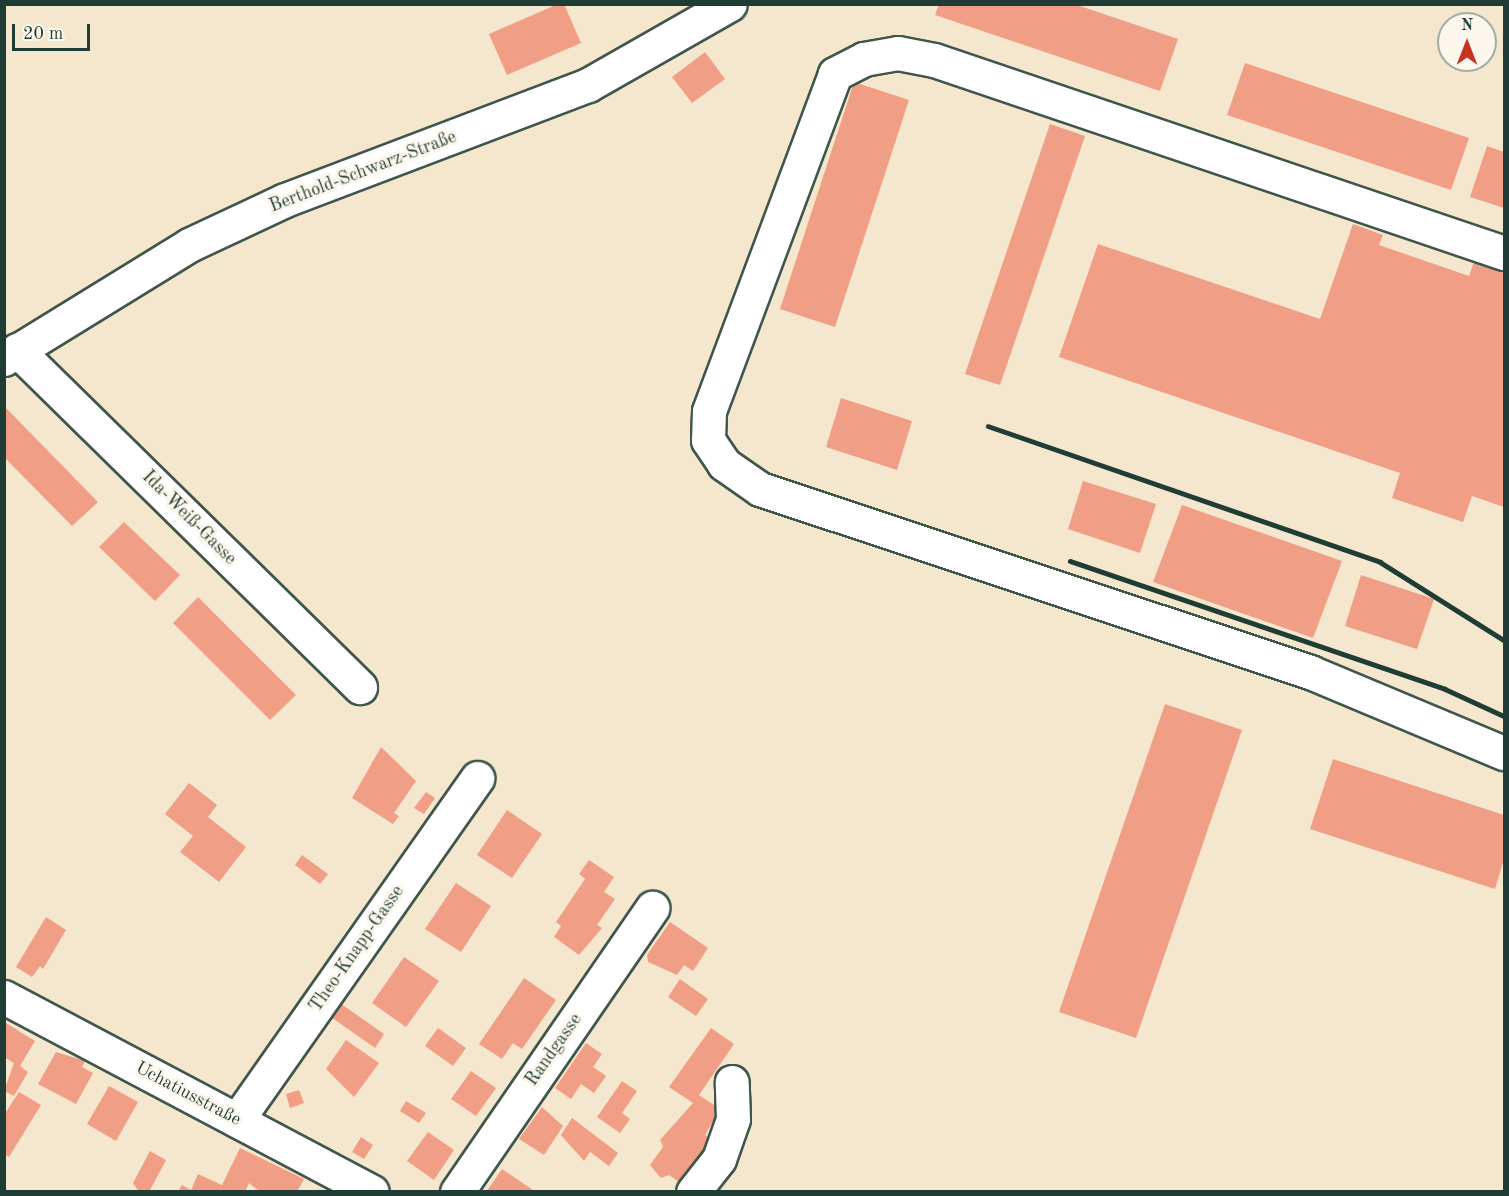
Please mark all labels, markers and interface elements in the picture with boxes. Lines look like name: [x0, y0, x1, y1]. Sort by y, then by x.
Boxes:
scale bar: [15, 12, 93, 50]
north arrow: [1437, 12, 1497, 72]
text: N: [1461, 18, 1473, 34]
text: 20 m: [23, 25, 63, 43]
street label: Berthold-Schwarz-Straße: [266, 126, 460, 218]
street label: Ida-Weiß-Gasse: [137, 466, 241, 570]
street label: Theo-Knapp-Gasse: [305, 881, 409, 1017]
street label: Randgasse: [521, 1010, 587, 1090]
street label: Uchatiusstraße: [132, 1057, 244, 1131]

